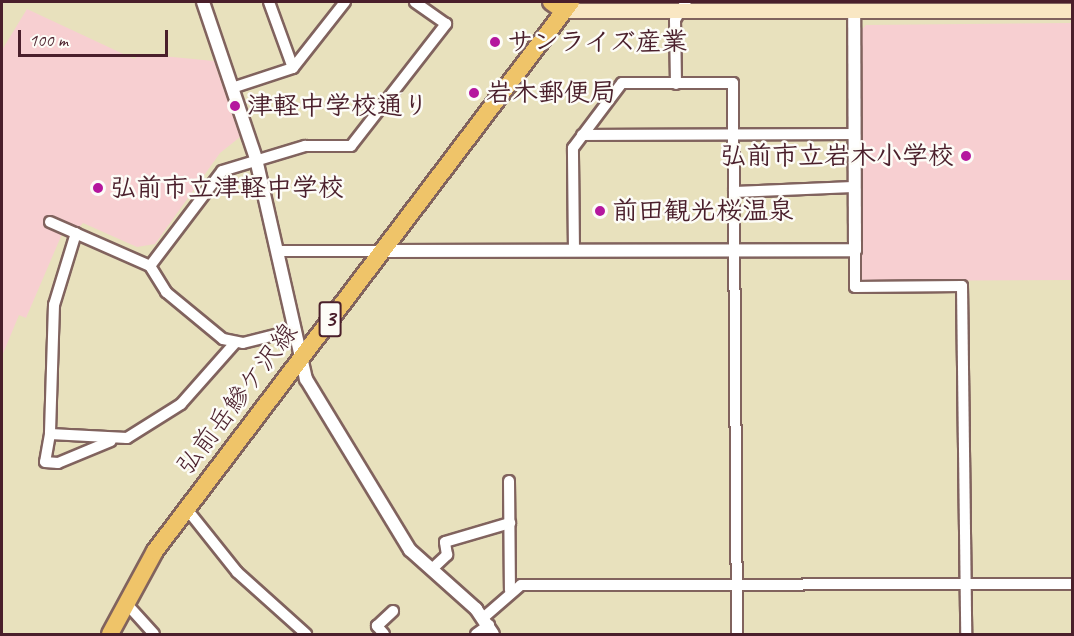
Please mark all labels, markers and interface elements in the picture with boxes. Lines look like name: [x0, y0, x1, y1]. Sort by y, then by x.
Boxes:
scale bar: [21, 18, 171, 56]
place label: サンライズ産業: [507, 26, 689, 58]
text: 100 m: [29, 29, 68, 51]
marker: サンライズ産業: [488, 35, 502, 49]
place label: 岩木郵便局: [486, 77, 616, 109]
marker: 岩木郵便局: [467, 86, 481, 100]
place label: 津軽中学校通り: [247, 90, 429, 122]
marker: 津軽中学校通り: [228, 99, 242, 113]
place label: 弘前市立岩木小学校: [720, 140, 954, 172]
marker: 弘前市立岩木小学校: [959, 149, 973, 163]
place label: 弘前市立津軽中学校: [110, 172, 344, 204]
marker: 弘前市立津軽中学校: [91, 181, 105, 195]
place label: 前田観光桜温泉: [612, 195, 794, 227]
marker: 前田観光桜温泉: [593, 204, 607, 218]
road number: 3: [318, 298, 342, 340]
street label: 弘前岳鰺ケ沢線: [170, 317, 304, 481]

